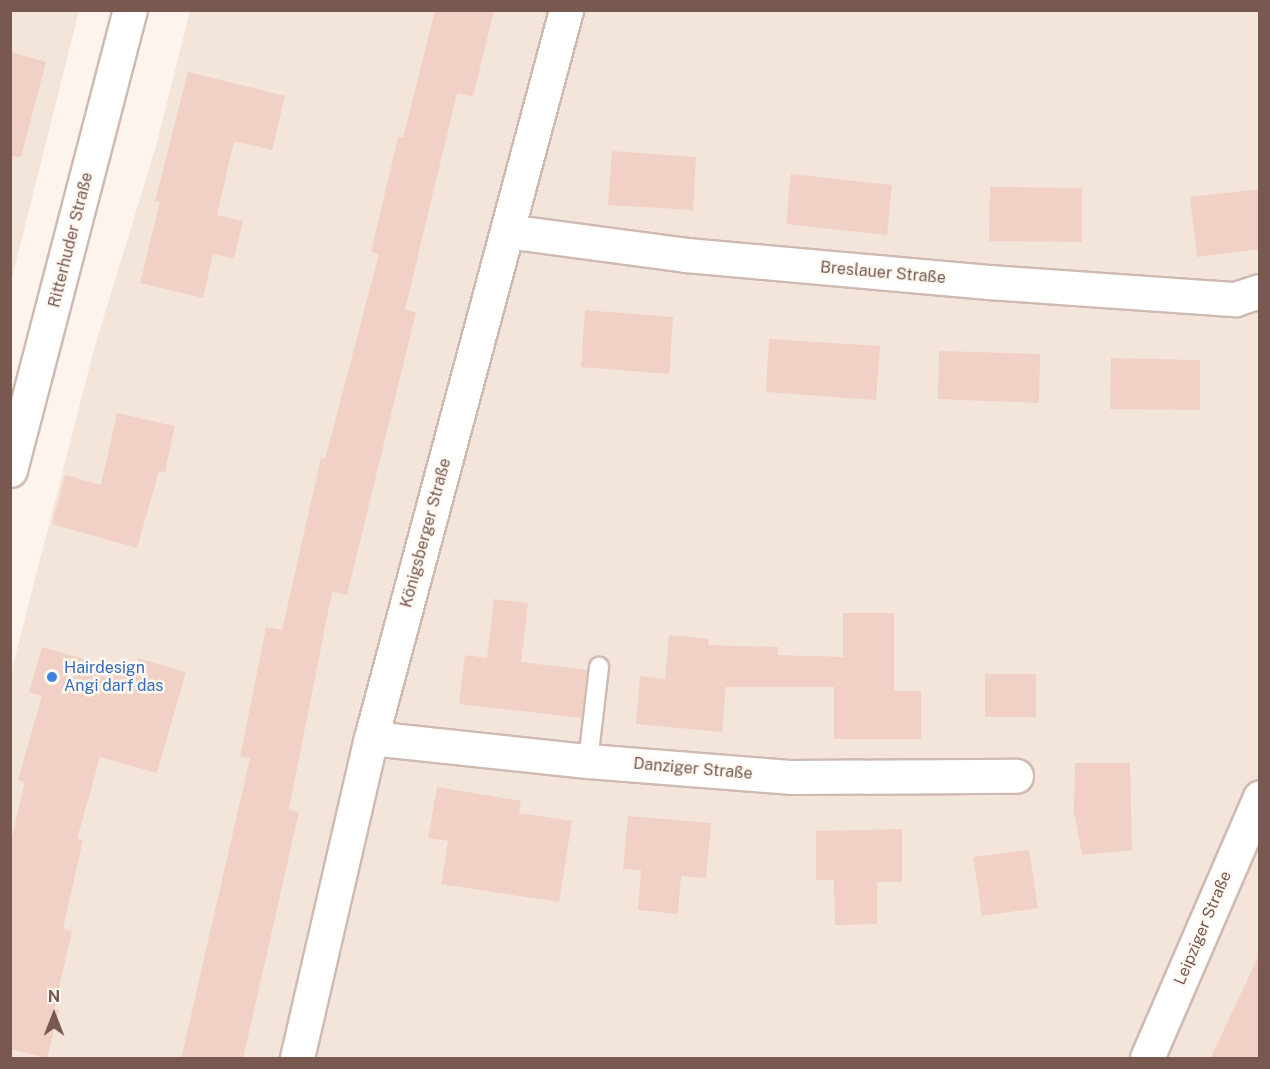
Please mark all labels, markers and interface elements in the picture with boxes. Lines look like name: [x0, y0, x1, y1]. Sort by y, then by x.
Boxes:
street label: Ritterhuder Straße: [45, 170, 97, 310]
street label: Breslauer Straße: [819, 258, 947, 288]
street label: Königsberger Straße: [397, 456, 455, 610]
place label: Hairdesign Angi darf das: [64, 658, 164, 696]
marker: Hairdesign Angi darf das: [45, 670, 59, 684]
street label: Danziger Straße: [633, 754, 753, 784]
street label: Leipziger Straße: [1170, 868, 1236, 988]
north arrow: [24, 985, 84, 1045]
text: N: [48, 987, 60, 1006]

